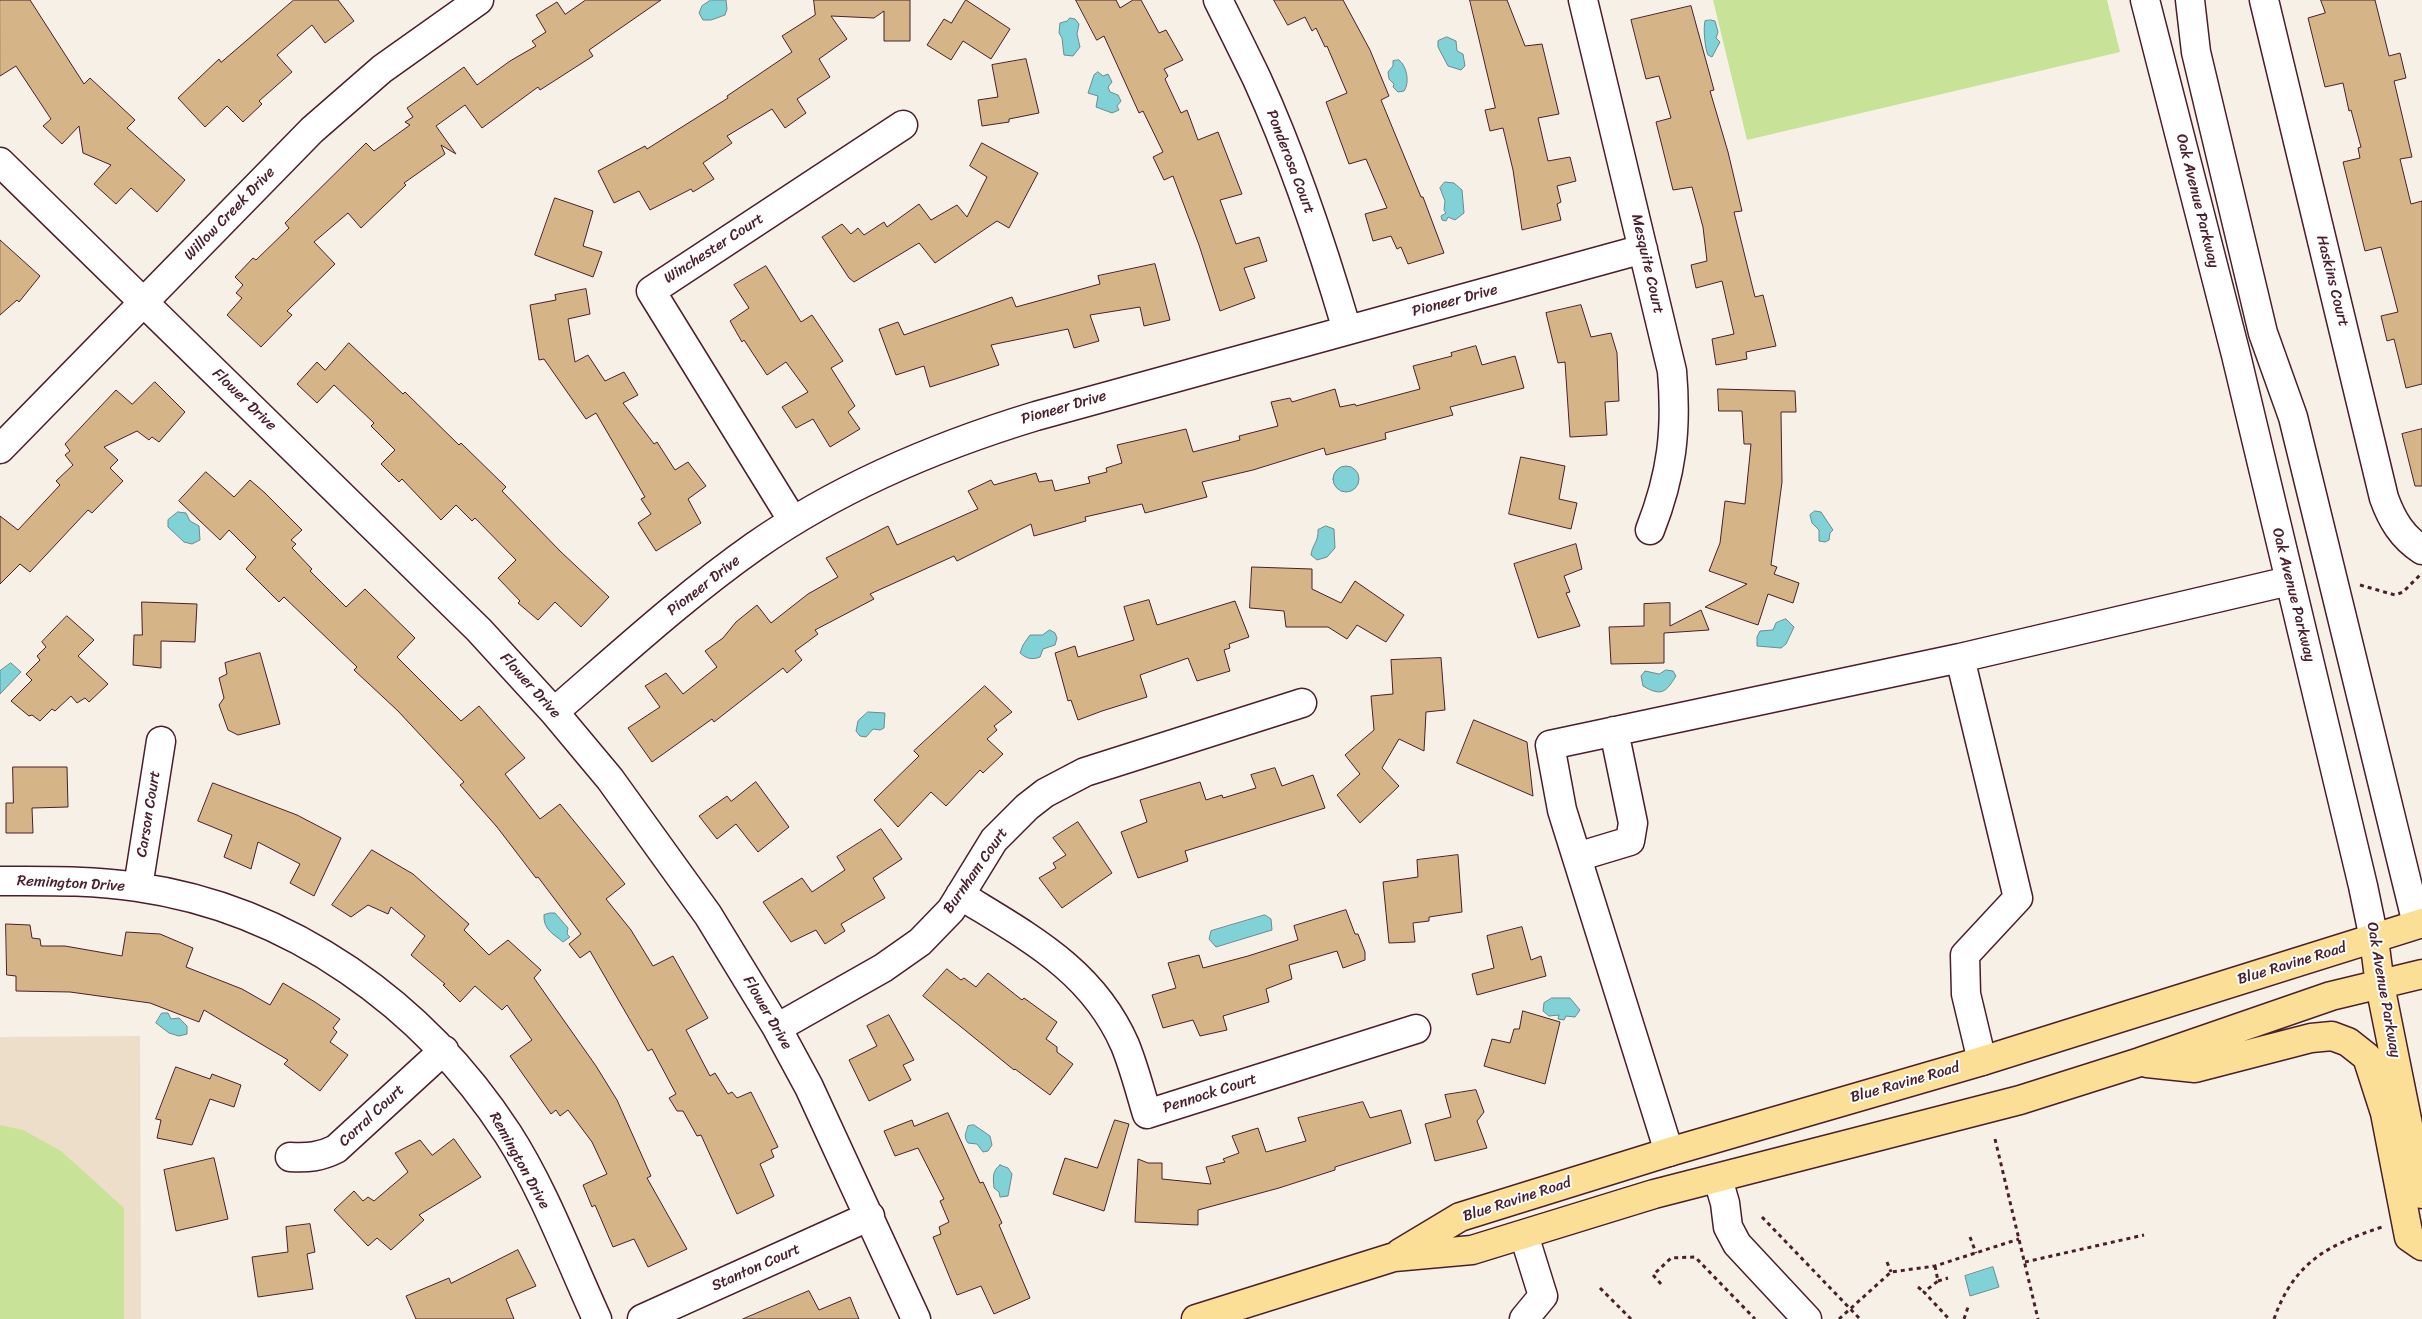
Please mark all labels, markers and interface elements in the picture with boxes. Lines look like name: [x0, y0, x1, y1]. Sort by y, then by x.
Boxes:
street label: Ponderosa Court: [1262, 107, 1318, 217]
street label: Oak Avenue Parkway: [2172, 132, 2222, 270]
street label: Willow Creek Drive: [181, 164, 279, 264]
street label: Winchester Court: [661, 210, 767, 288]
street label: Mesquite Court: [1627, 212, 1667, 316]
street label: Haskins Court: [2312, 233, 2352, 329]
street label: Pioneer Drive: [1410, 281, 1500, 321]
street label: Flower Drive: [208, 365, 280, 435]
street label: Pioneer Drive: [1019, 387, 1109, 429]
street label: Oak Avenue Parkway: [2268, 526, 2318, 664]
street label: Pioneer Drive: [664, 552, 744, 620]
street label: Flower Drive: [496, 649, 564, 723]
street label: Carson Court: [133, 769, 165, 859]
street label: Burnham Court: [940, 825, 1012, 917]
street label: Remington Drive: [17, 872, 125, 896]
street label: Oak Avenue Parkway: [2362, 921, 2404, 1059]
street label: Blue Ravine Road: [2236, 939, 2348, 989]
street label: Flower Drive: [739, 973, 795, 1053]
street label: Blue Ravine Road: [1848, 1059, 1962, 1107]
street label: Pennock Court: [1161, 1070, 1259, 1118]
street label: Corral Court: [336, 1081, 408, 1151]
street label: Remington Drive: [485, 1109, 553, 1213]
street label: Blue Ravine Road: [1461, 1174, 1573, 1226]
street label: Stanton Court: [709, 1240, 803, 1296]

